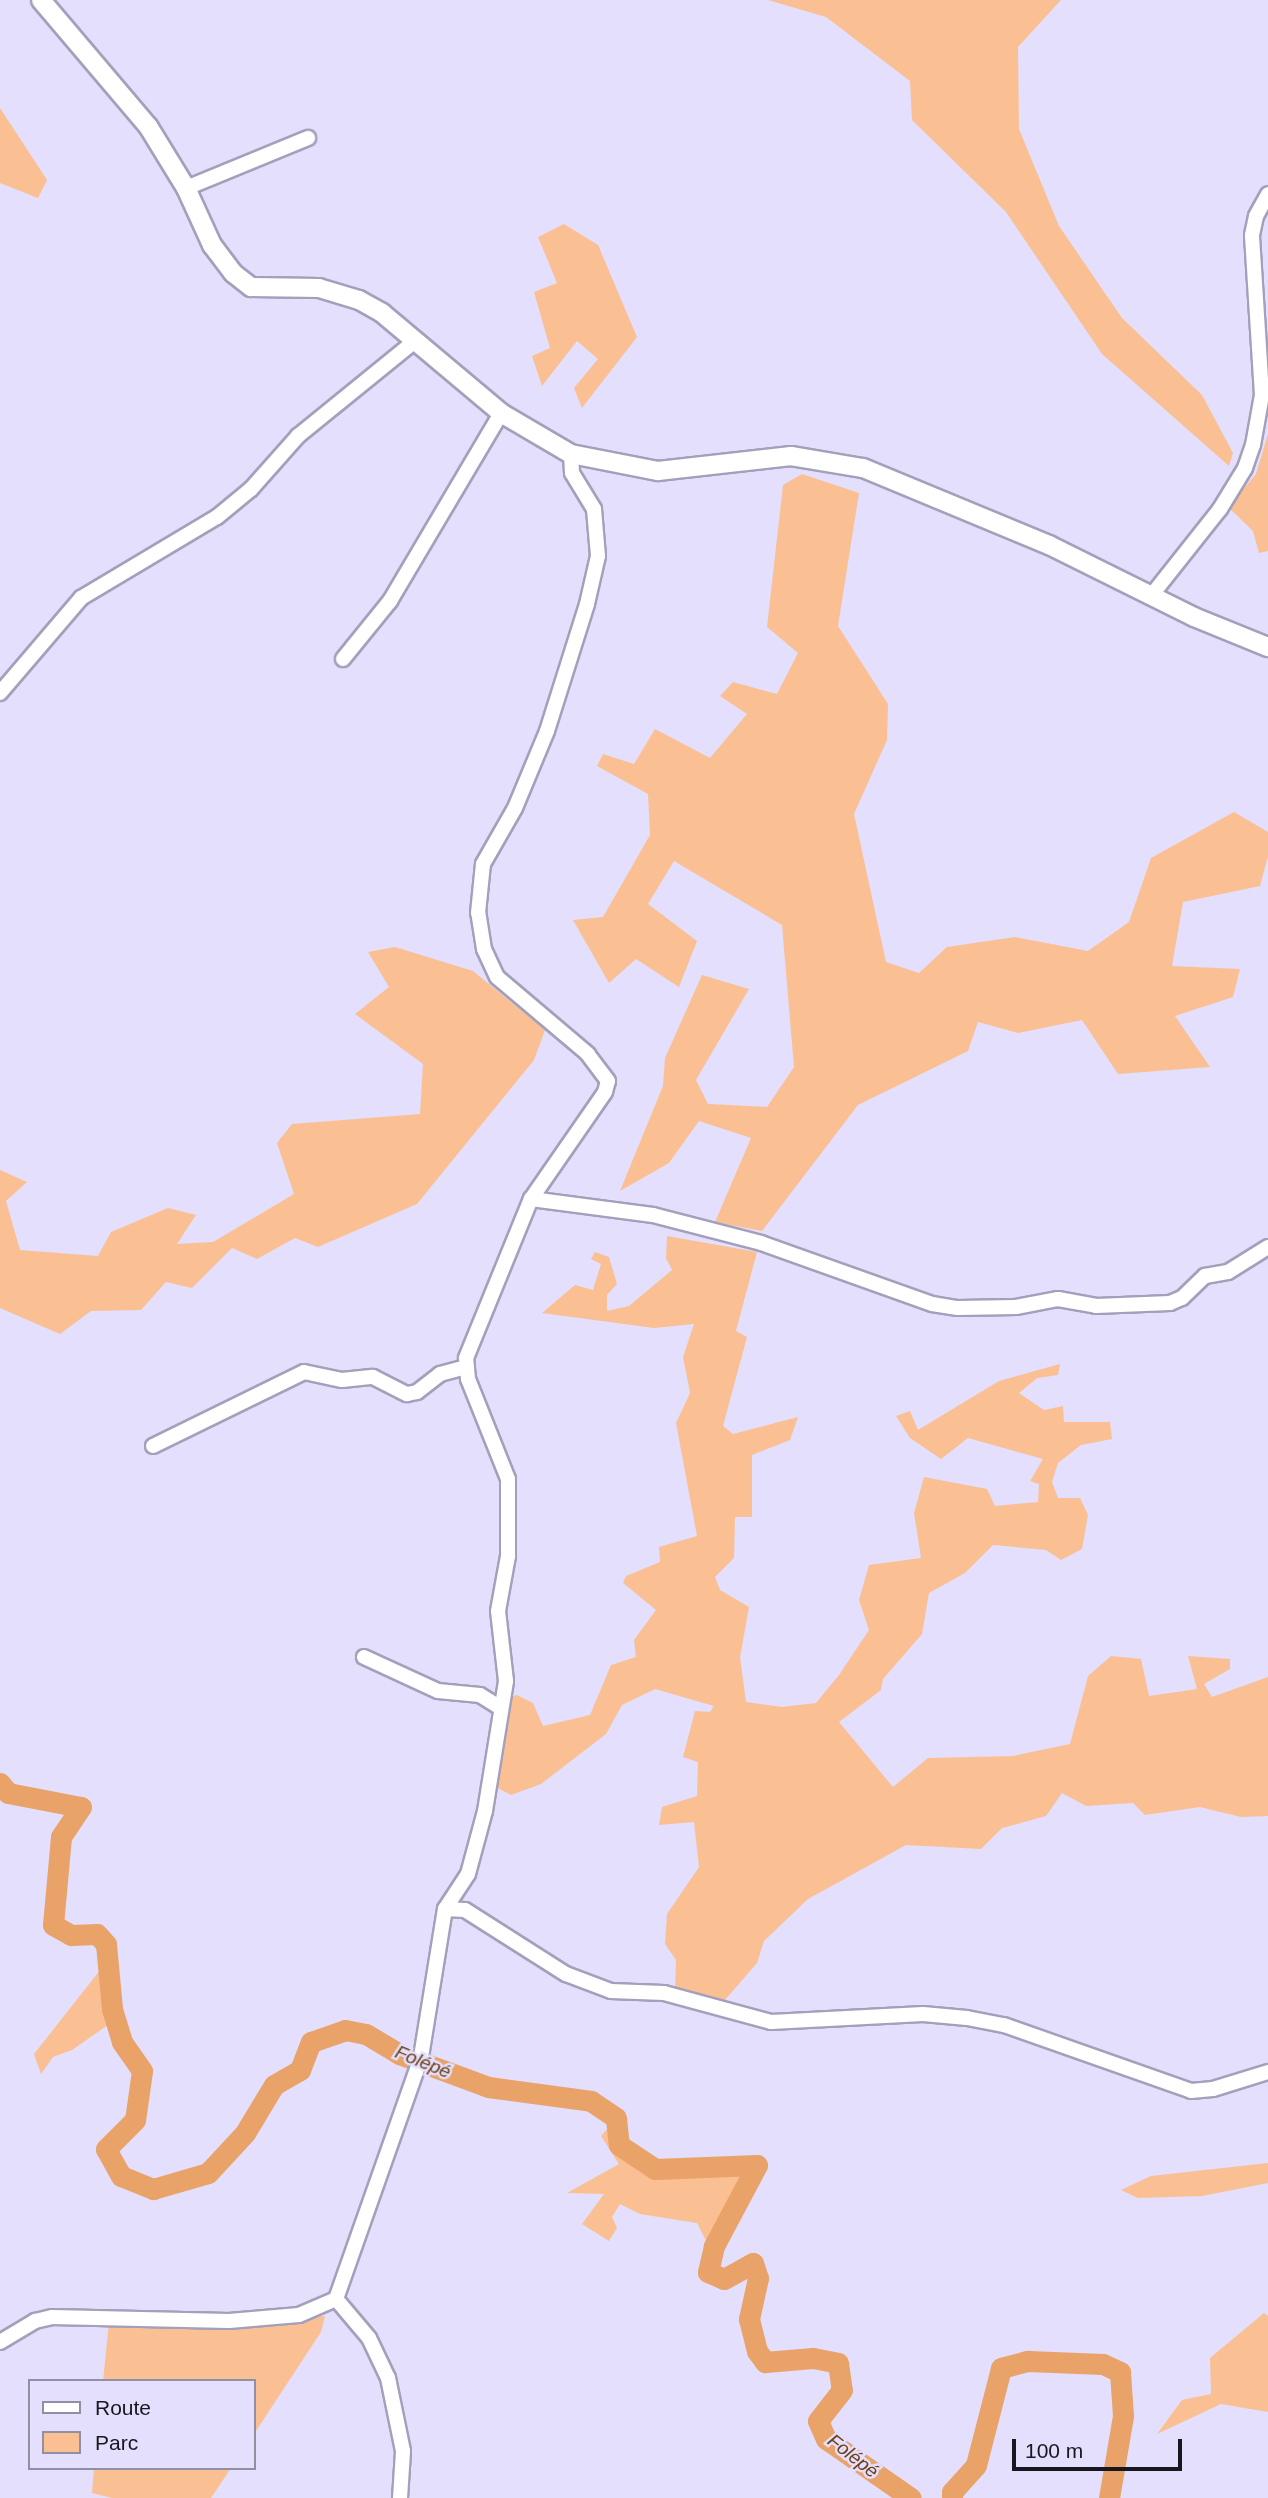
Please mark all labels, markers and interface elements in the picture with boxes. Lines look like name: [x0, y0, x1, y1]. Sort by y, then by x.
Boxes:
water label: Folépé: [392, 2041, 454, 2083]
legend: [28, 2379, 256, 2470]
text: Route: [95, 2396, 151, 2419]
scale bar: [1016, 2424, 1186, 2468]
water label: Folépé: [823, 2429, 883, 2483]
text: Parc: [95, 2431, 138, 2454]
text: 100 m: [1025, 2439, 1083, 2462]

